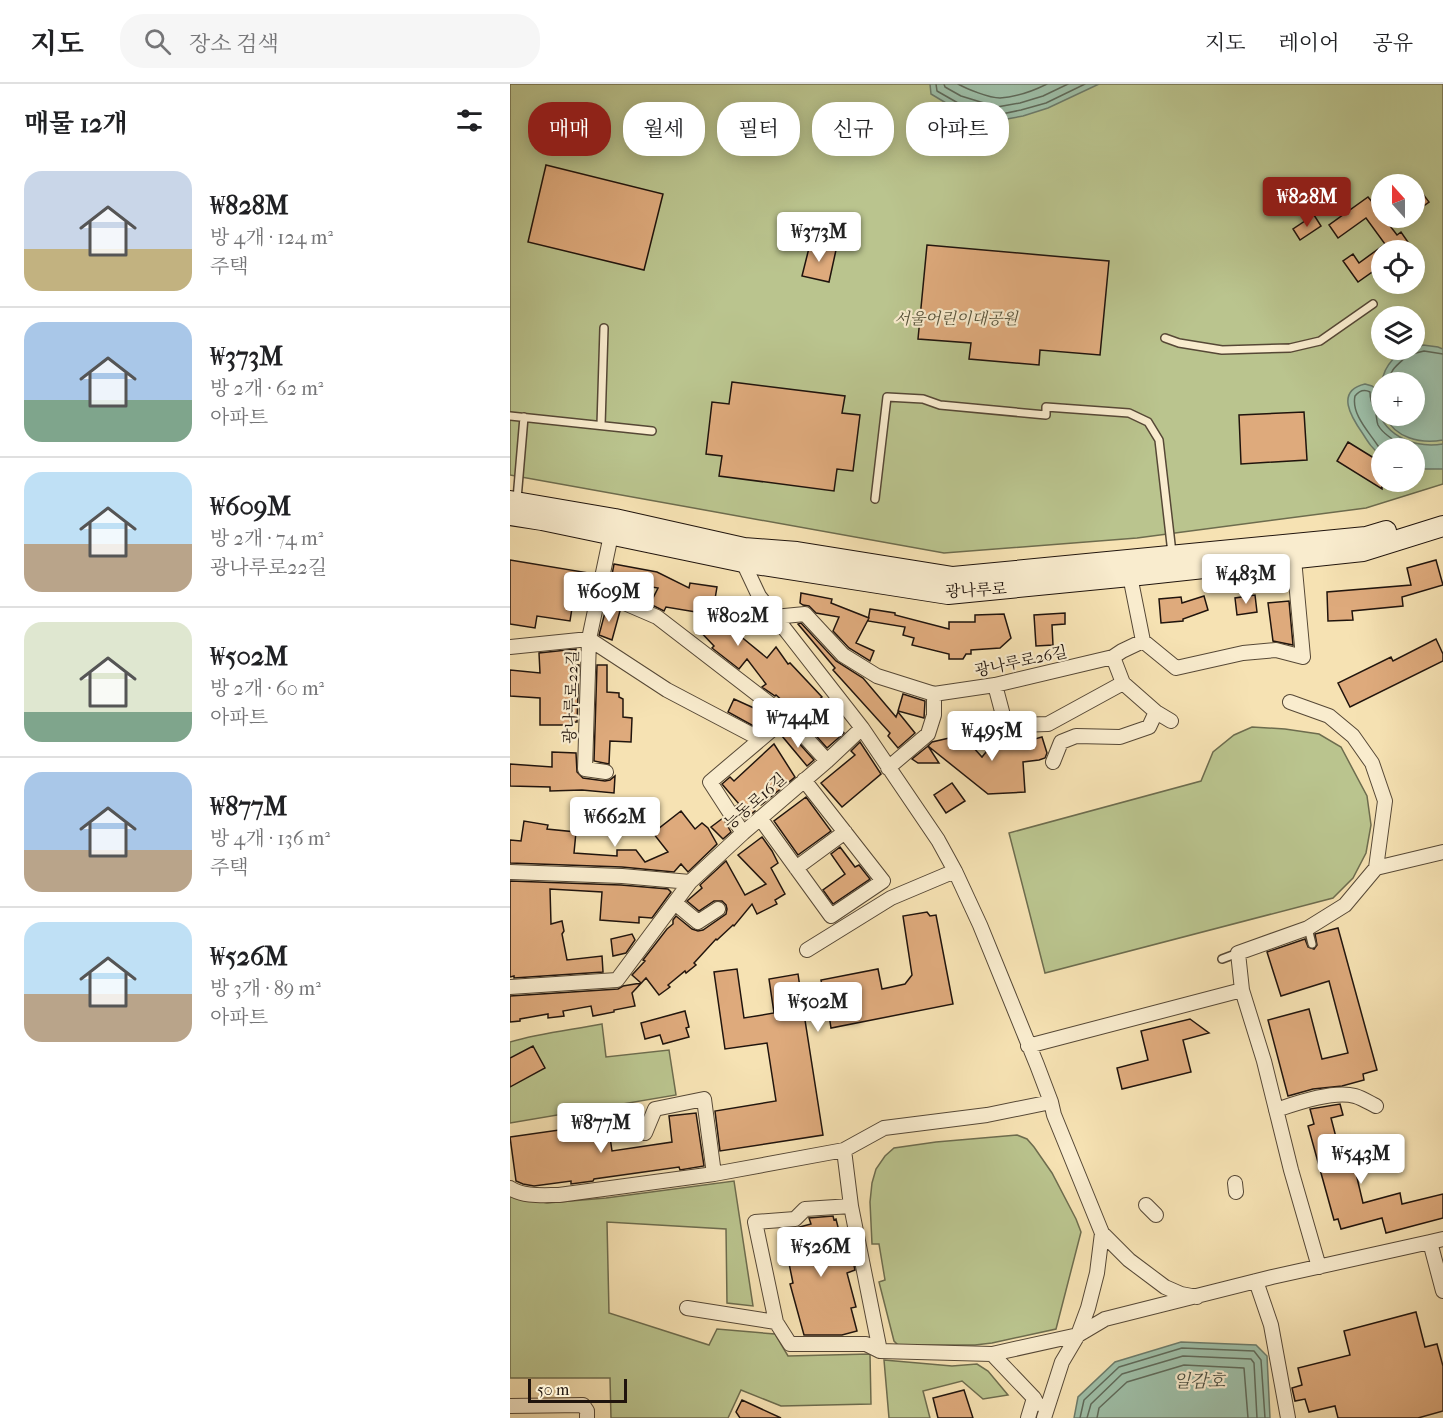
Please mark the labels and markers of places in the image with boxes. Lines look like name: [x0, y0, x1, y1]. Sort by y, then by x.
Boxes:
pin: ₩828M: [1265, 177, 1349, 228]
pin: ₩373M: [777, 212, 861, 263]
pin: ₩483M: [1204, 554, 1288, 605]
pin: ₩609M: [567, 572, 651, 623]
pin: ₩802M: [696, 596, 780, 647]
pin: ₩744M: [756, 698, 840, 749]
pin: ₩495M: [950, 711, 1034, 762]
pin: ₩662M: [573, 797, 657, 848]
pin: ₩502M: [776, 982, 860, 1033]
pin: ₩877M: [559, 1103, 643, 1154]
pin: ₩543M: [1319, 1134, 1403, 1185]
pin: ₩526M: [779, 1227, 863, 1278]

